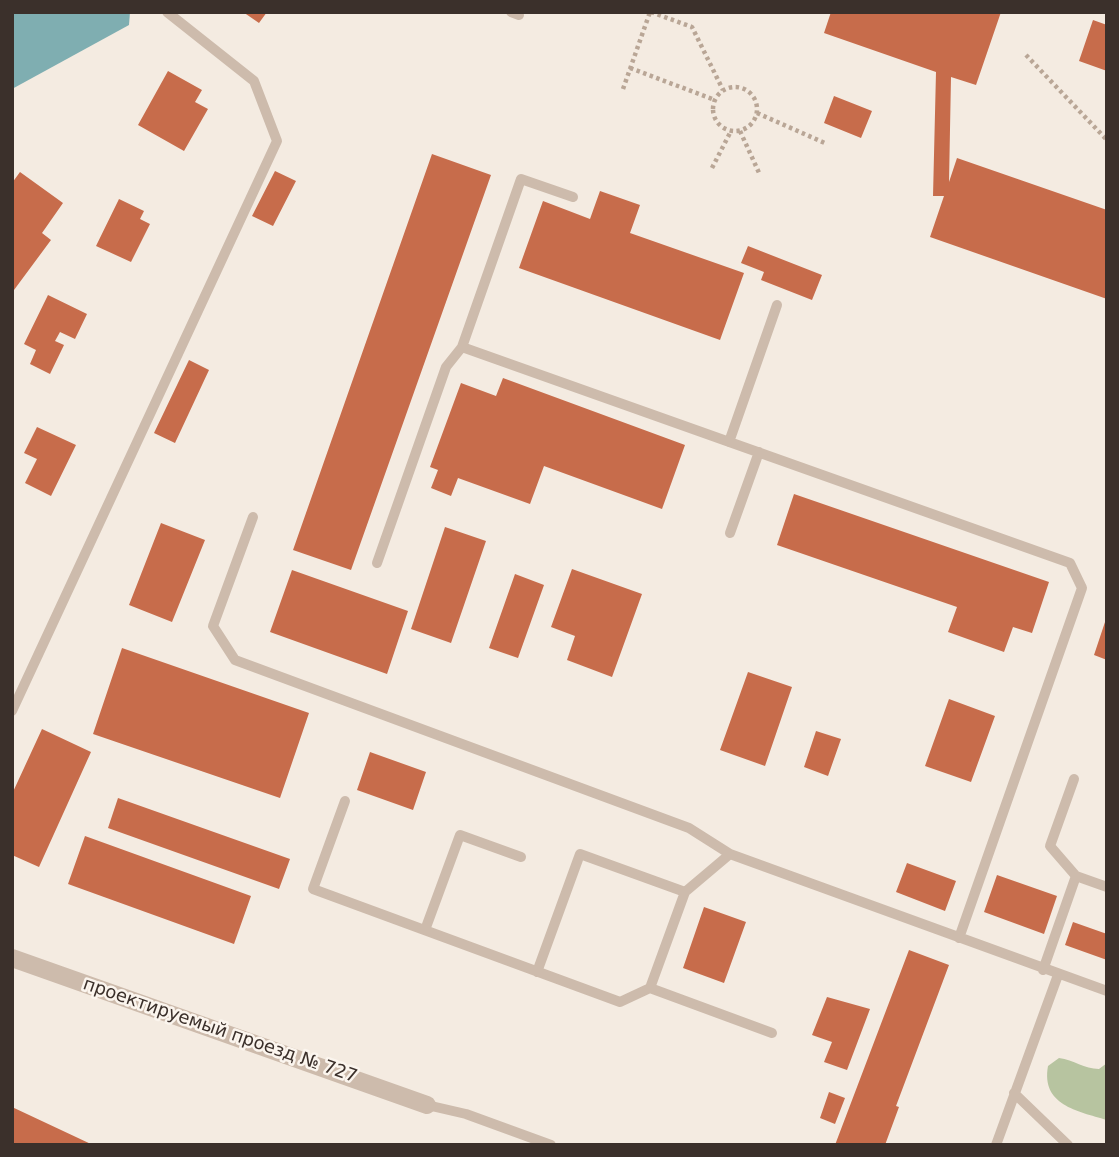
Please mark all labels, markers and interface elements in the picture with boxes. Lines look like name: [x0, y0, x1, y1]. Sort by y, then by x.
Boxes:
street label: проектируемый проезд № 727: [80, 974, 360, 1088]

